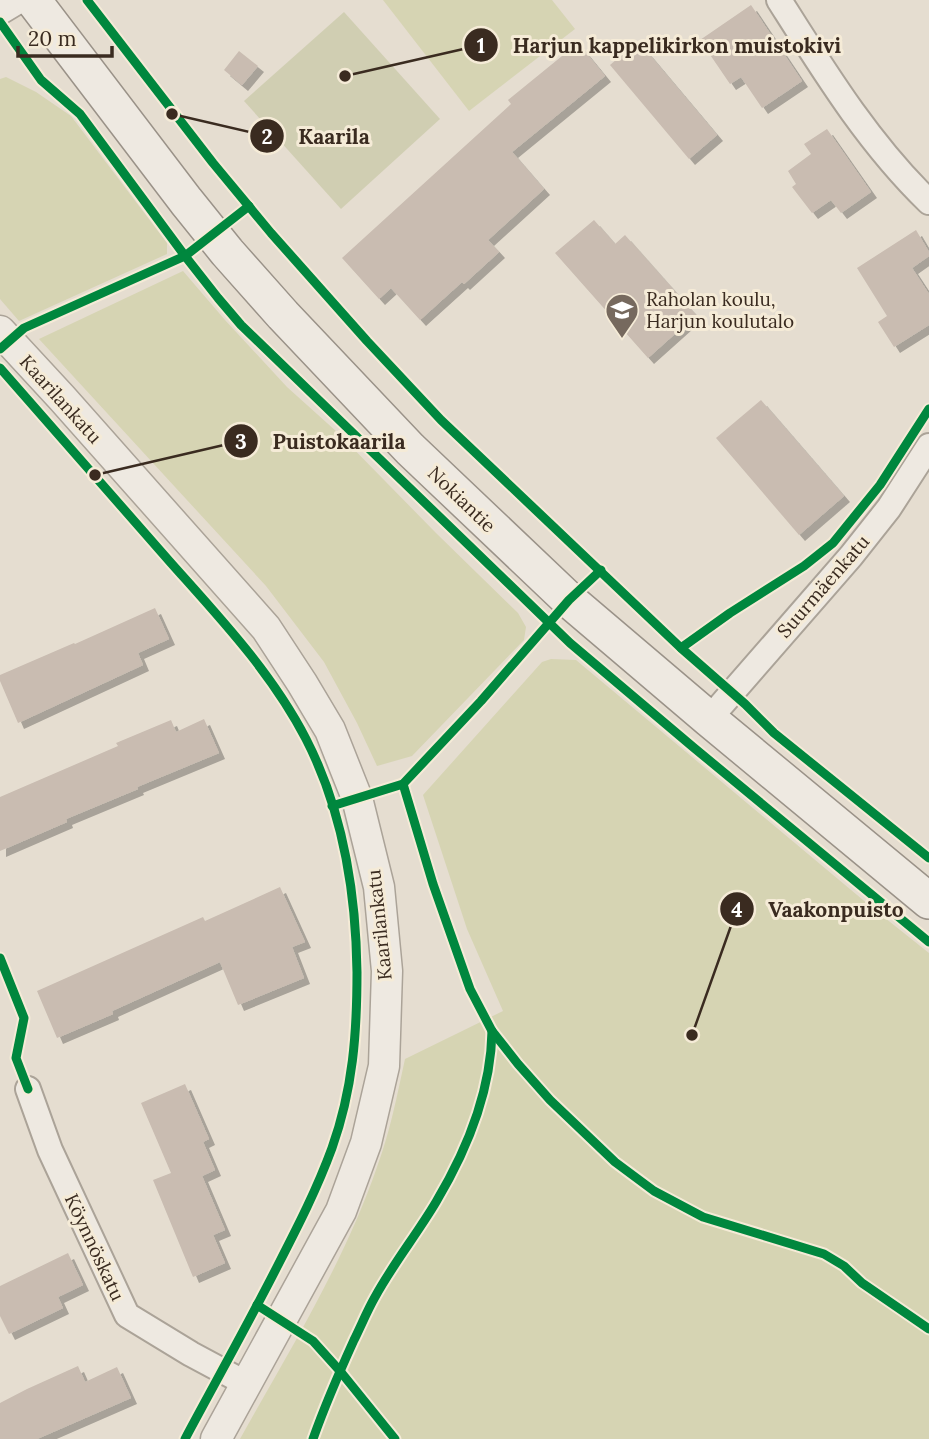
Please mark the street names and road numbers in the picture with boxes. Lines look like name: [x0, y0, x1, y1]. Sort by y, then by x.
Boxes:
street label: Kaarilankatu: [15, 350, 107, 448]
street label: Nokiantie: [423, 461, 501, 537]
street label: Suurmäenkatu: [772, 530, 874, 642]
street label: Kaarilankatu: [361, 868, 397, 982]
street label: Köynnöskatu: [60, 1190, 130, 1304]

